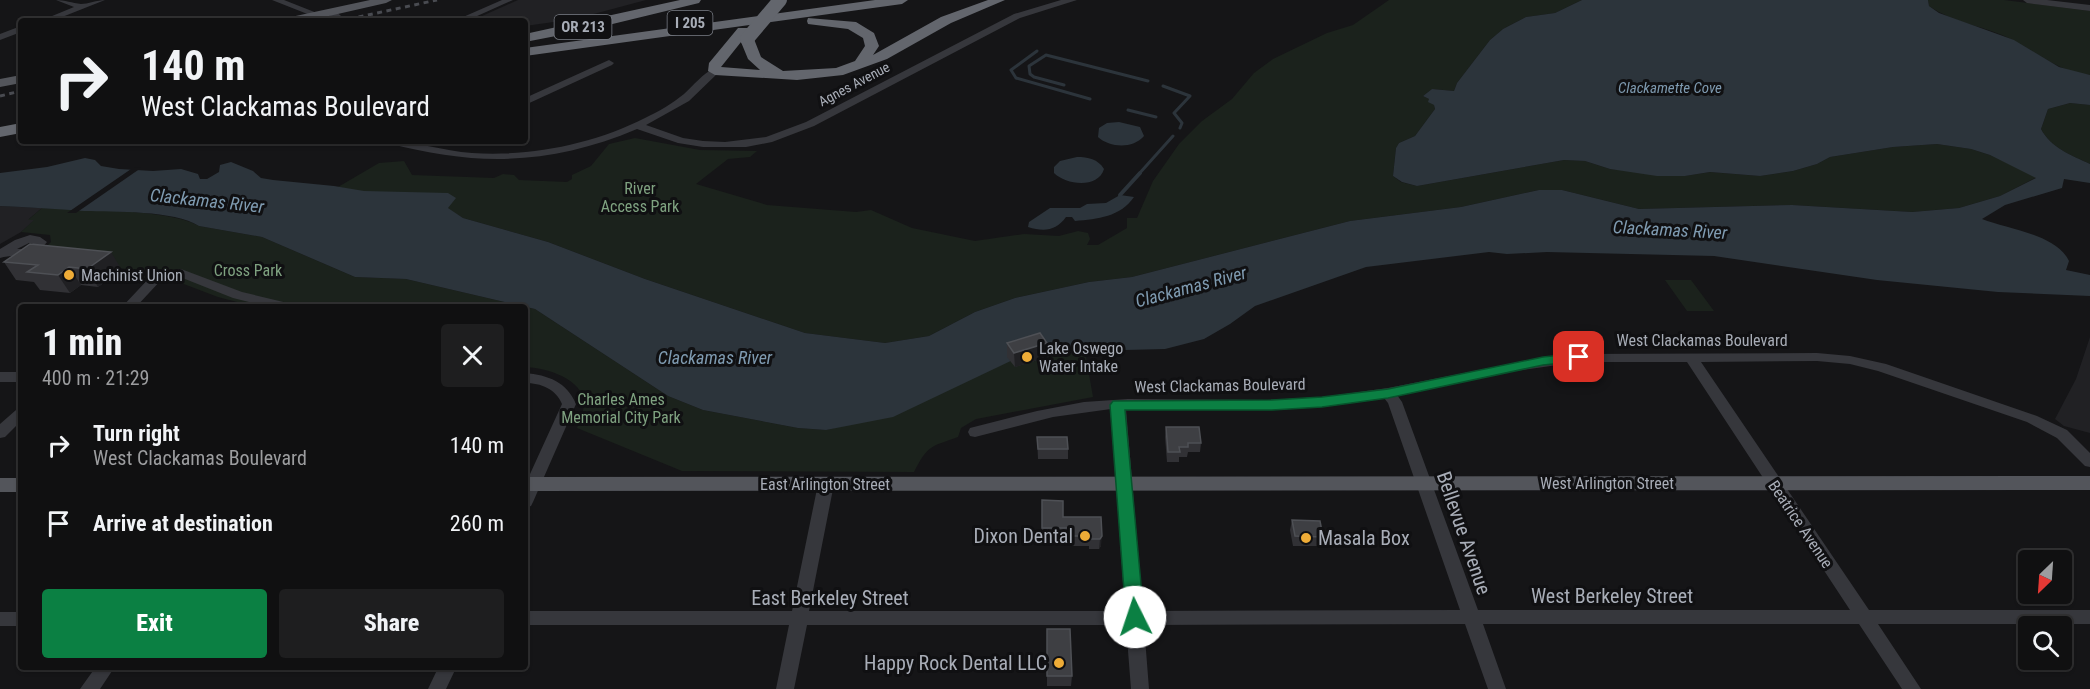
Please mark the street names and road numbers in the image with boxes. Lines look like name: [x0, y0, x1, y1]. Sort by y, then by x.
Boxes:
road number: I 205: [668, 11, 712, 35]
road number: OR 213: [554, 15, 612, 39]
street label: Agnes Avenue: [816, 58, 893, 109]
street label: West Clackamas Boulevard: [1616, 331, 1788, 350]
street label: West Clackamas Boulevard: [1134, 375, 1306, 396]
street label: Bellevue Avenue: [1432, 468, 1496, 598]
street label: West Arlington Street: [1540, 474, 1674, 493]
street label: East Arlington Street: [760, 475, 890, 494]
street label: Beatrice Avenue: [1764, 477, 1837, 572]
street label: West Berkeley Street: [1531, 584, 1693, 608]
street label: East Berkeley Street: [751, 586, 909, 610]

